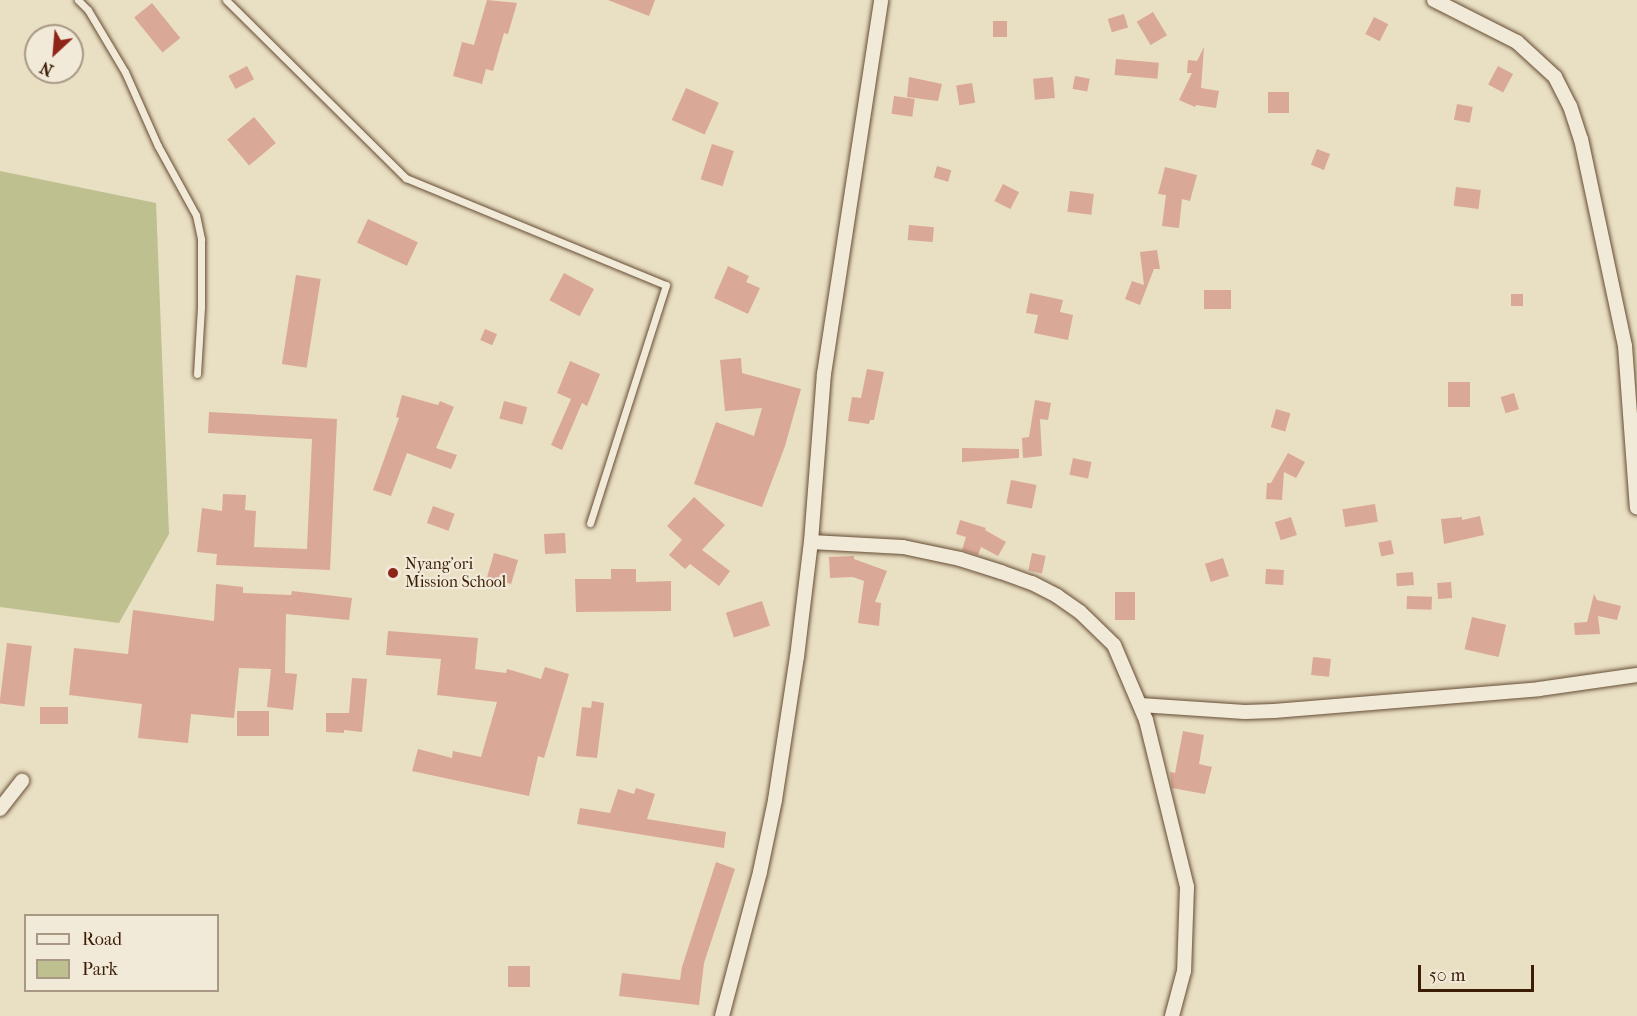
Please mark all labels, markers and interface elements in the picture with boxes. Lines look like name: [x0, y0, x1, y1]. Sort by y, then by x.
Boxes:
north arrow: [24, 24, 84, 84]
text: N: [37, 58, 56, 80]
place label: Nyang'ori Mission School: [405, 554, 506, 592]
marker: Nyang'ori Mission School: [386, 566, 400, 580]
legend: [24, 914, 219, 992]
text: Road: [82, 929, 122, 950]
scale bar: [1421, 953, 1536, 991]
text: Park: [82, 959, 118, 980]
text: 50 m: [1429, 965, 1465, 986]

